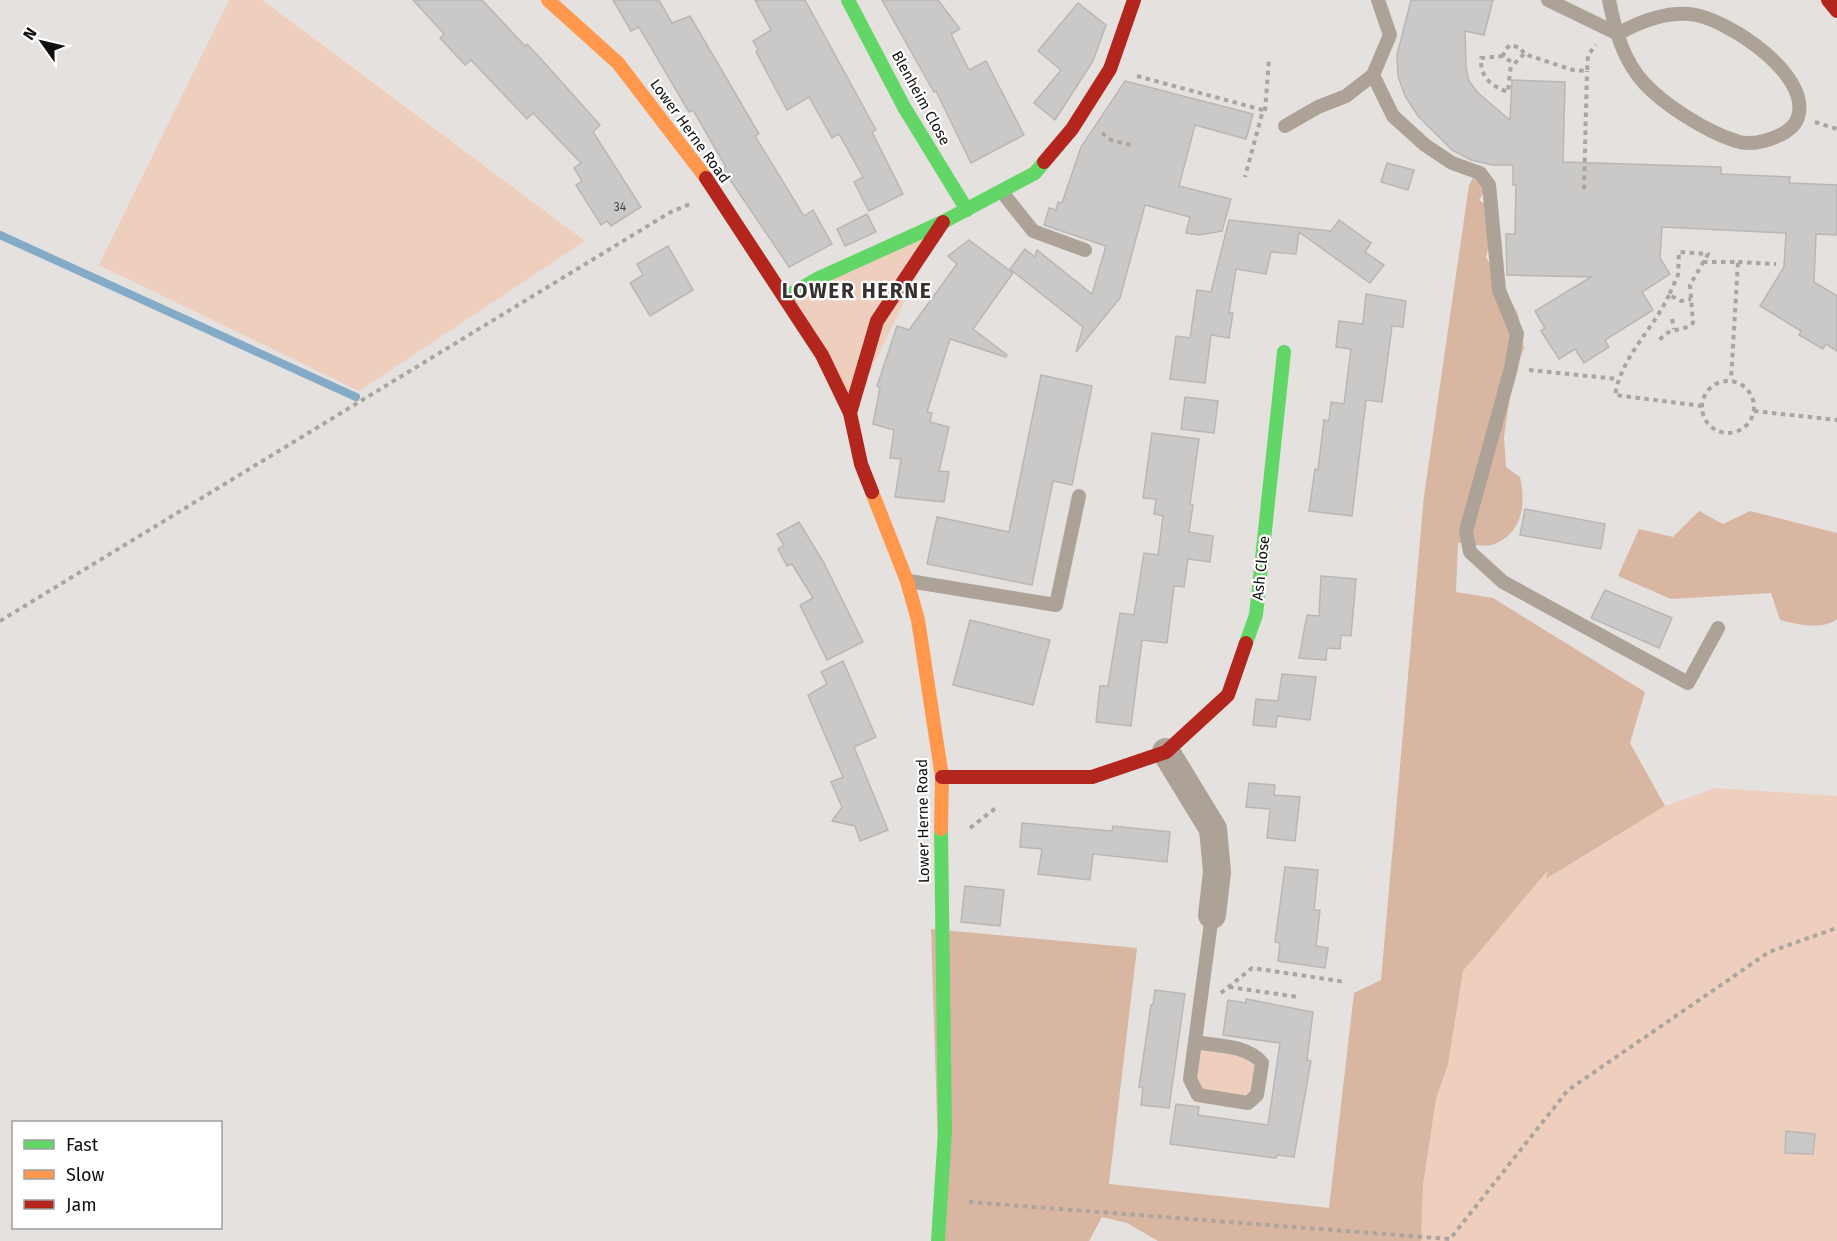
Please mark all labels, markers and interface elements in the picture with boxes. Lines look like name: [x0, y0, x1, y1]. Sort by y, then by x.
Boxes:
north arrow: [12, 12, 72, 72]
text: N: [19, 24, 41, 44]
street label: Blenheim Close: [888, 48, 954, 148]
street label: Lower Herne Road: [646, 75, 734, 187]
house number: 34: [614, 200, 627, 214]
district label: LOWER HERNE: [782, 278, 932, 304]
street label: Ash Close: [1249, 535, 1273, 601]
street label: Lower Herne Road: [913, 759, 933, 883]
legend: [12, 1121, 222, 1229]
text: Fast: [66, 1134, 99, 1156]
text: Slow: [66, 1164, 105, 1186]
text: Jam: [66, 1194, 97, 1216]

